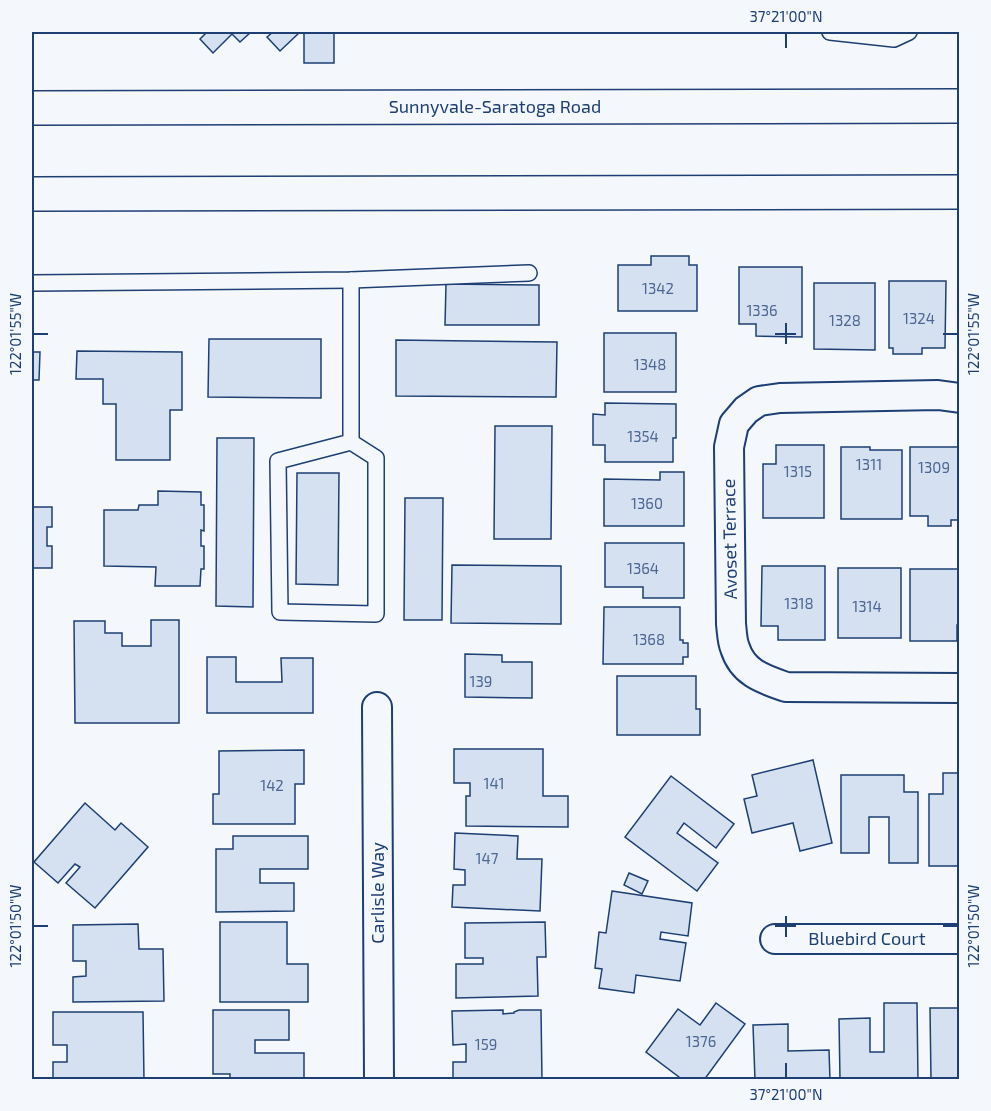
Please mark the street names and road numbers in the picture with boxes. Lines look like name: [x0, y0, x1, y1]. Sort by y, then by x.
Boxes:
street label: Sunnyvale-Saratoga Road: [389, 95, 601, 117]
street label: Avoset Terrace: [717, 479, 741, 599]
street label: Carlisle Way: [366, 842, 388, 944]
street label: Bluebird Court: [808, 927, 926, 949]

